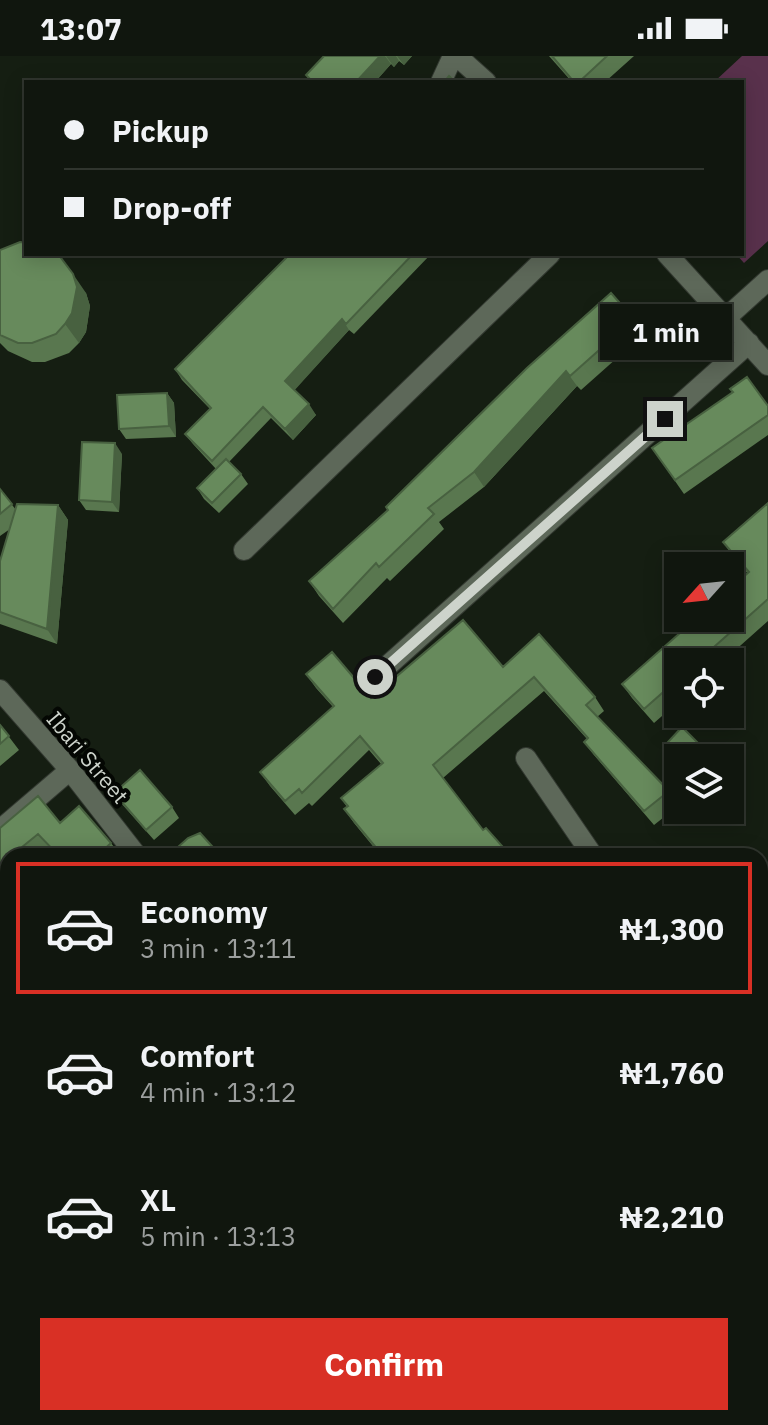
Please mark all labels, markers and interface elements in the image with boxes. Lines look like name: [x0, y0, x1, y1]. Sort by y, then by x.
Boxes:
text: 13:07: [40, 9, 122, 48]
text: Pickup: [112, 111, 209, 150]
text: Drop-off: [112, 188, 231, 227]
callout: 1 min: [599, 303, 731, 359]
text: 1 min: [632, 315, 700, 349]
route end: [647, 401, 683, 437]
north arrow: [664, 552, 744, 632]
map controls: [664, 552, 744, 824]
button: locate: [664, 648, 744, 728]
route start: [357, 659, 393, 695]
street label: Ibari Street: [41, 705, 135, 809]
button: layers: [664, 744, 744, 824]
icon: car: [44, 892, 116, 964]
text: Economy: [140, 892, 268, 931]
text: ₦1,300: [619, 909, 724, 948]
text: 3 min · 13:11: [140, 931, 296, 965]
icon: car: [44, 1036, 116, 1108]
text: Comfort: [140, 1036, 255, 1075]
text: ₦1,760: [619, 1053, 724, 1092]
text: 4 min · 13:12: [140, 1075, 296, 1109]
icon: car: [44, 1180, 116, 1252]
text: XL: [140, 1180, 176, 1219]
text: ₦2,210: [619, 1197, 724, 1236]
text: 5 min · 13:13: [140, 1219, 296, 1253]
button: Confirm: [40, 1318, 728, 1410]

